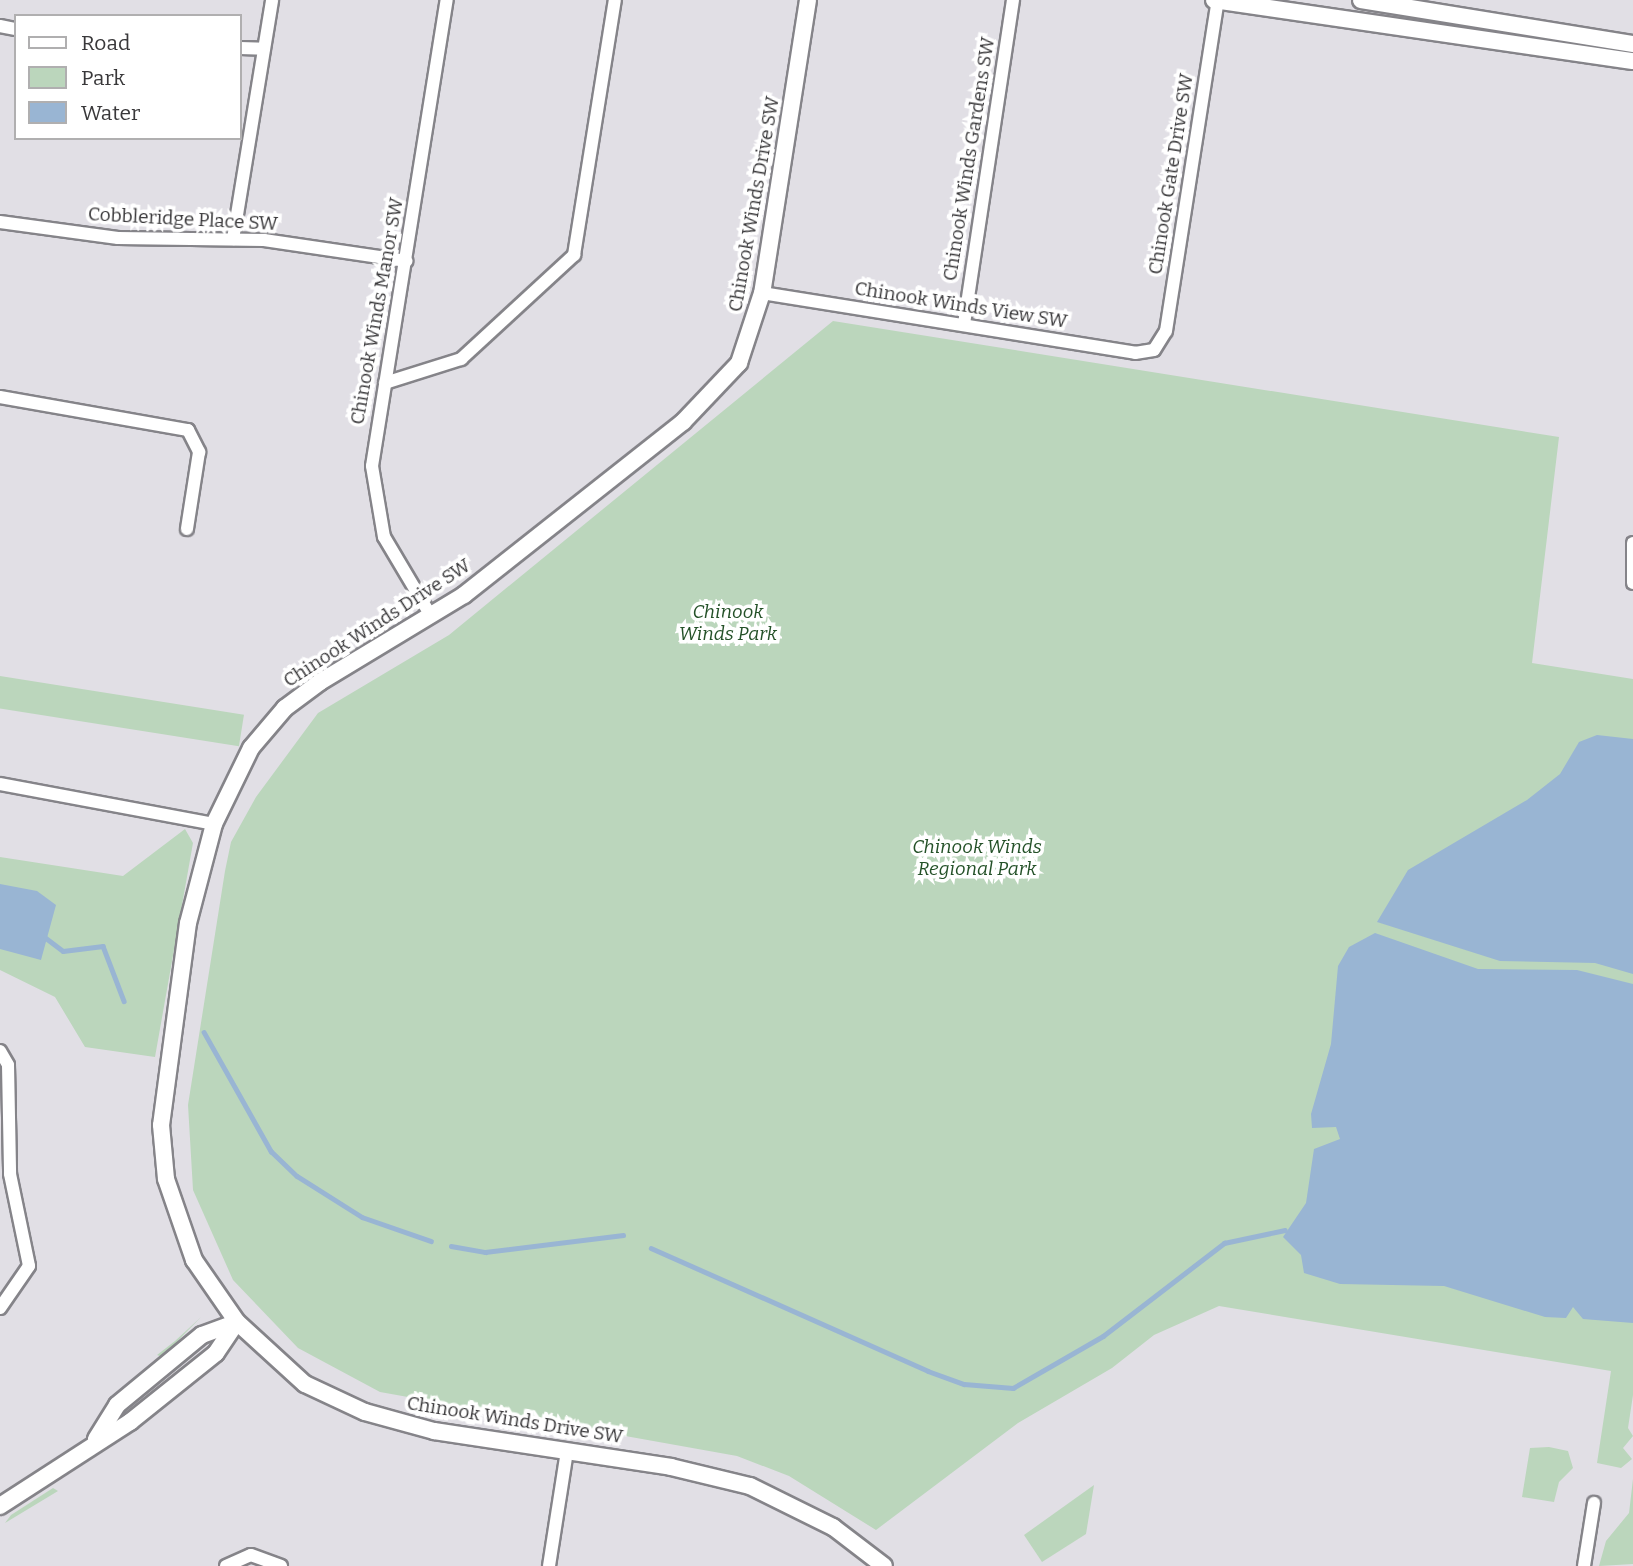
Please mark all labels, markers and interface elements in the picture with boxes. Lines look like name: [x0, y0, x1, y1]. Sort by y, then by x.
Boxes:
legend: [14, 14, 242, 140]
text: Road: [81, 30, 130, 56]
street label: Chinook Winds Gardens SW: [938, 35, 1000, 283]
text: Park: [81, 65, 125, 91]
street label: Chinook Gate Drive SW: [1144, 72, 1198, 276]
street label: Chinook Winds Drive SW: [724, 94, 784, 314]
text: Water: [81, 100, 140, 126]
street label: Chinook Winds Manor SW: [346, 196, 408, 426]
street label: Cobbleridge Place SW: [87, 203, 279, 235]
street label: Chinook Winds View SW: [853, 277, 1069, 333]
street label: Chinook Winds Drive SW: [279, 554, 475, 692]
park label: Chinook Winds Park: [679, 601, 777, 645]
park label: Chinook Winds Regional Park: [912, 836, 1042, 880]
street label: Chinook Winds Drive SW: [405, 1392, 625, 1448]

